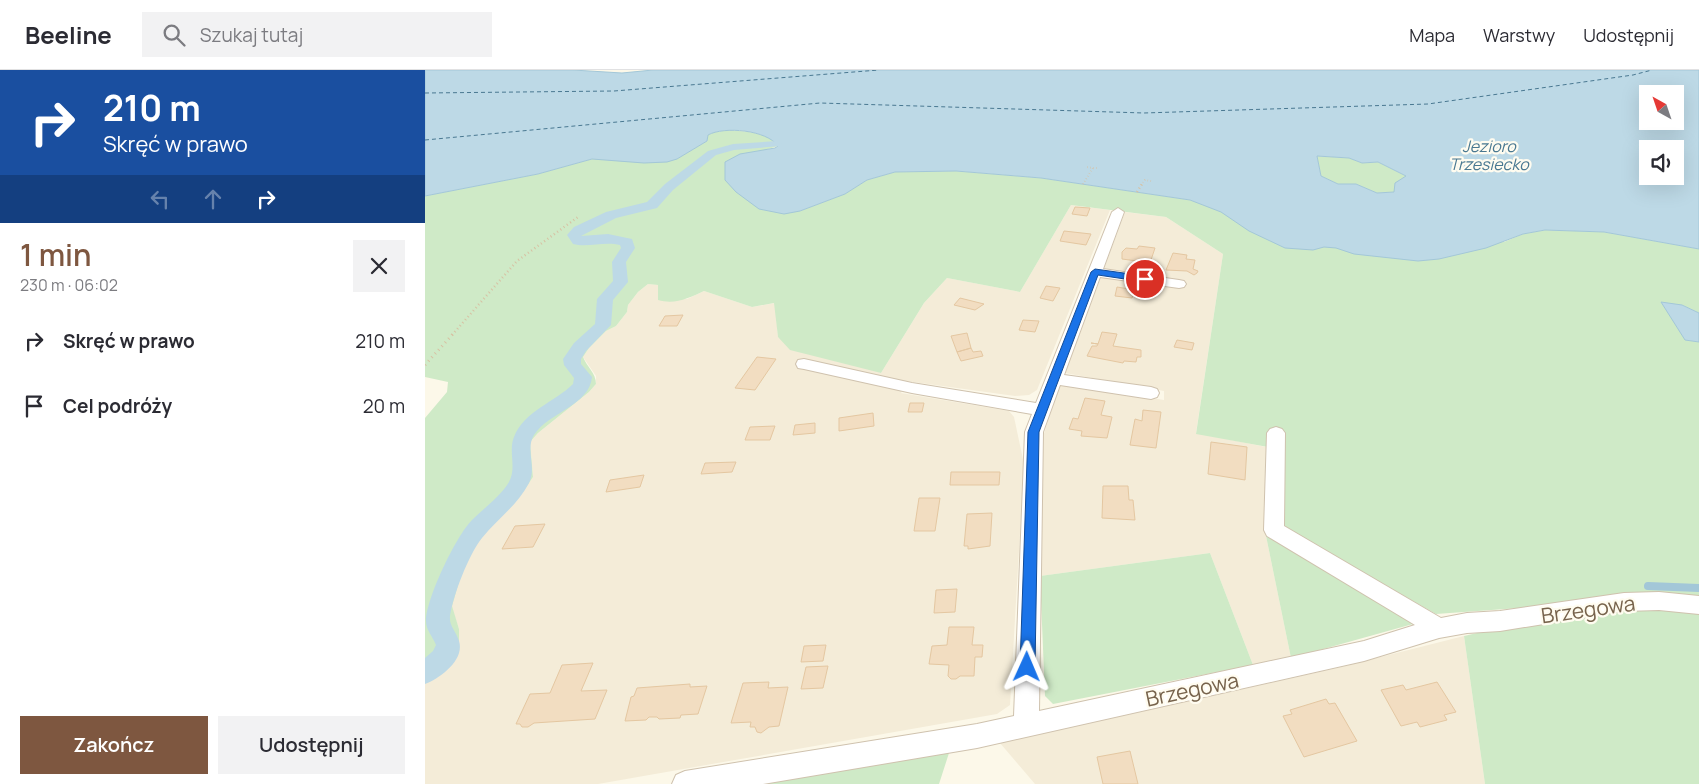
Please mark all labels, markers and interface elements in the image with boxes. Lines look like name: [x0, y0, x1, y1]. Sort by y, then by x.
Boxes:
search box: [142, 12, 492, 57]
text: Beeline: [25, 18, 112, 51]
icon: search: [160, 21, 188, 49]
text: Szukaj tutaj: [200, 22, 303, 48]
text: Mapa: [1409, 23, 1455, 47]
text: Warstwy: [1483, 23, 1555, 47]
text: Udostępnij: [1583, 23, 1674, 47]
text: 210 m: [103, 84, 201, 132]
north arrow: [1639, 85, 1684, 130]
map controls: [1639, 85, 1684, 185]
icon: right: [20, 90, 85, 155]
text: Skręć w prawo: [103, 129, 248, 159]
water label: Jezioro Trzesiecko: [1449, 135, 1530, 175]
button: sound: [1639, 140, 1684, 185]
icon: left: [146, 185, 174, 213]
icon: ahead: [199, 185, 227, 213]
icon: right: [252, 185, 280, 213]
text: 1 min: [20, 234, 92, 275]
button: close: [353, 240, 405, 292]
pin: [1124, 258, 1166, 300]
icon: arrive: [1131, 265, 1159, 293]
text: 230 m · 06:02: [20, 274, 118, 296]
icon: right: [20, 327, 48, 355]
text: Skręć w prawo: [63, 328, 195, 354]
text: 210 m: [355, 328, 405, 354]
icon: arrive: [20, 392, 48, 420]
text: Cel podróży: [63, 393, 172, 419]
text: 20 m: [363, 393, 405, 419]
street label: Brzegowa: [1539, 589, 1637, 629]
position arrow: [1000, 640, 1052, 692]
street label: Brzegowa: [1143, 665, 1241, 713]
button: Zakończ: [20, 716, 208, 774]
button: Udostępnij: [218, 716, 405, 774]

